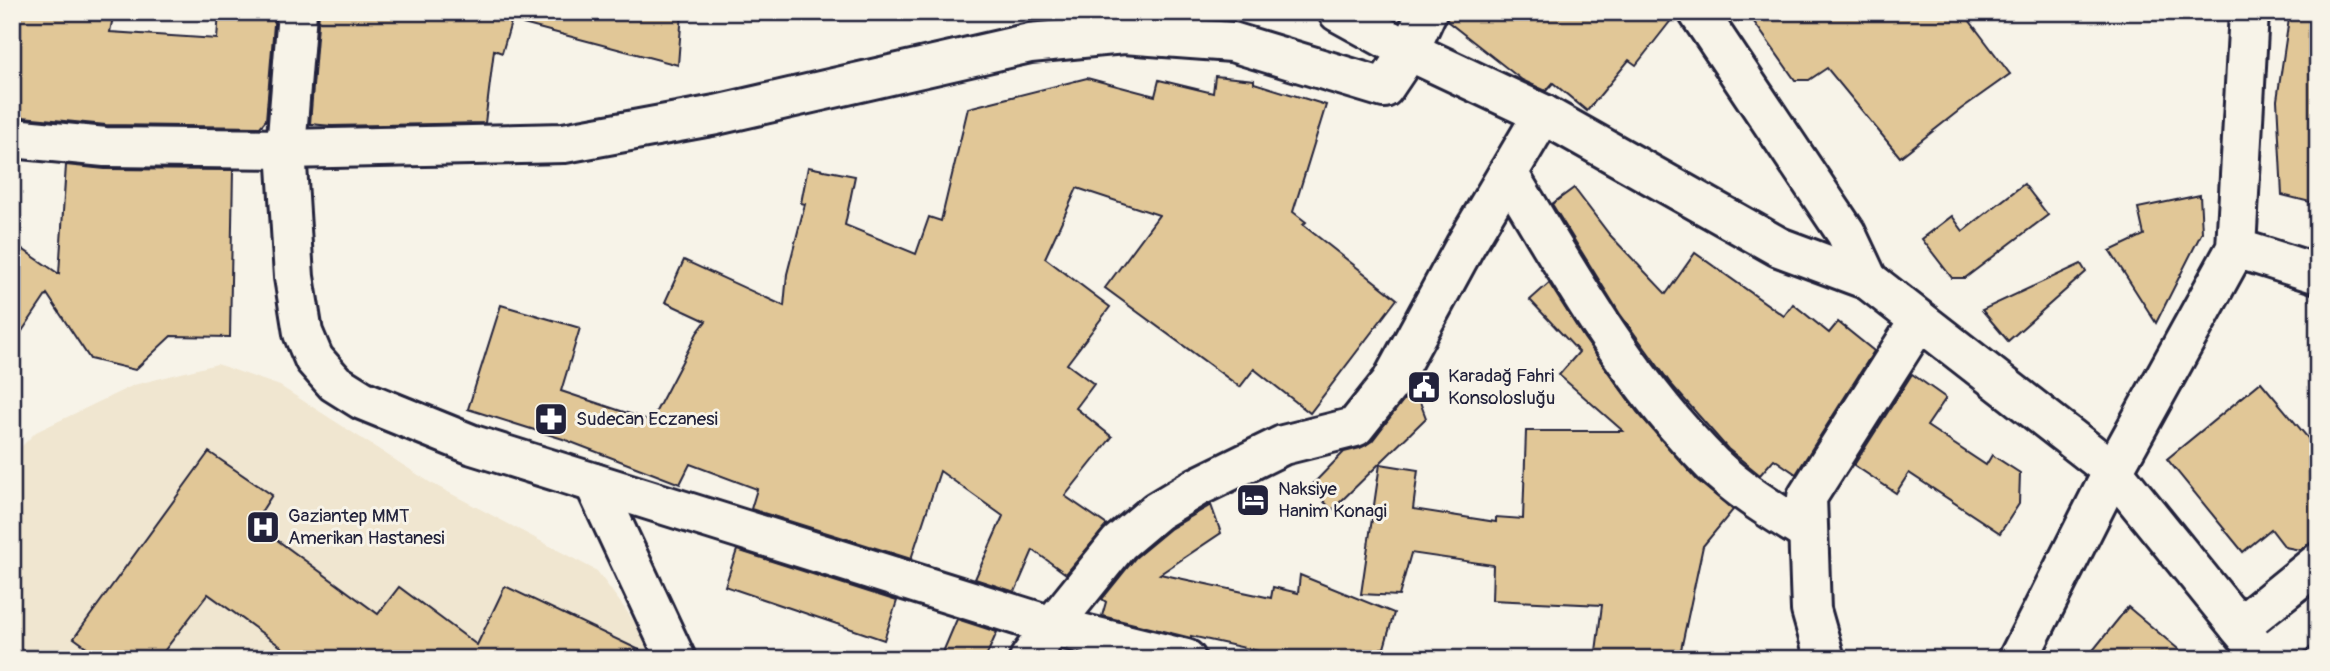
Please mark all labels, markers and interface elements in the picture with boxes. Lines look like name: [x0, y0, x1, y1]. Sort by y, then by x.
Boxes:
place label: Karadağ Fahri Konsolosluğu: [1448, 364, 1555, 410]
public building icon: Karadağ Fahri Konsolosluğu: [1405, 368, 1443, 406]
pharmacy icon: Sudecan Eczanesi: [532, 400, 570, 438]
place label: Sudecan Eczanesi: [576, 407, 718, 431]
place label: Naksiye Hanim Konagi: [1278, 477, 1387, 523]
hotel icon: Naksiye Hanim Konagi: [1234, 481, 1272, 519]
place label: Gaziantep MMT Amerikan Hastanesi: [288, 504, 445, 550]
hospital icon: Gaziantep MMT Amerikan Hastanesi: [244, 508, 282, 546]

